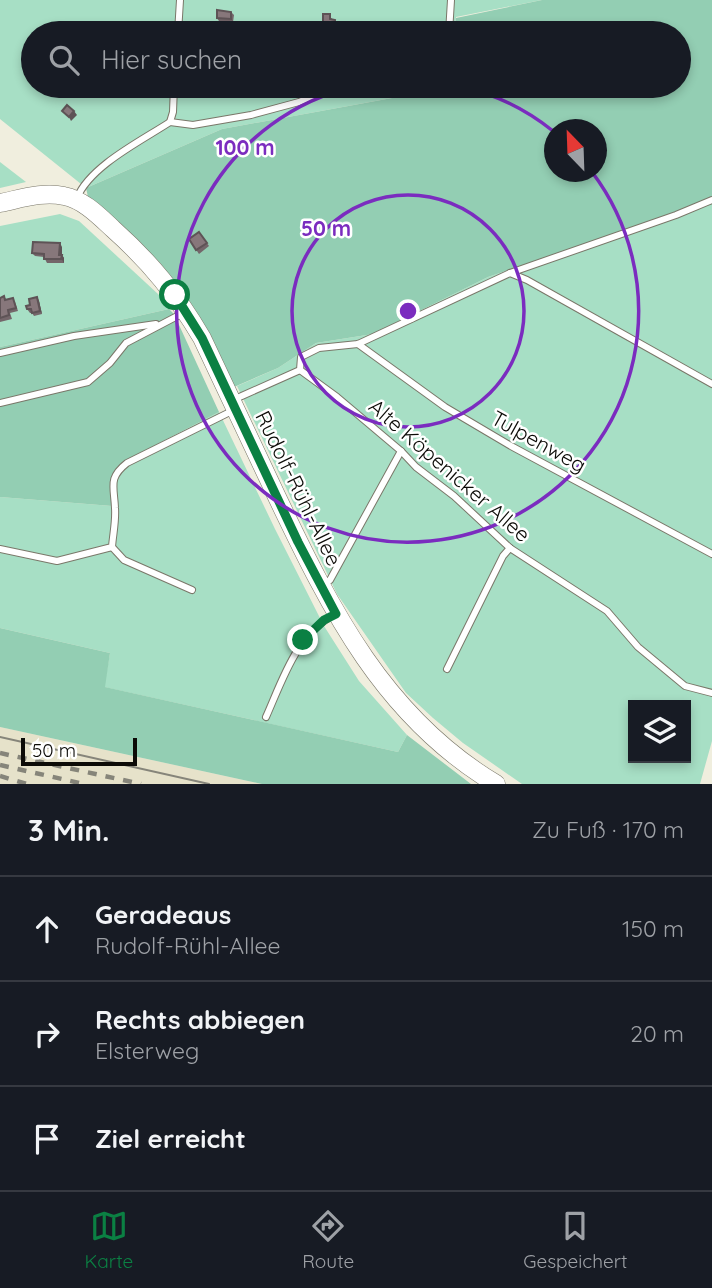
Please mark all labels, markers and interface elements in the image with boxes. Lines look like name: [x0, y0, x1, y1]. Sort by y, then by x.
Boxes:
search box: [21, 21, 691, 98]
icon: search: [45, 41, 83, 79]
text: Hier suchen: [101, 43, 242, 76]
north arrow: [544, 119, 607, 182]
text: 100 m: [215, 134, 275, 160]
text: 50 m: [301, 215, 351, 241]
route start: [159, 279, 190, 310]
centre of rings: [396, 299, 420, 323]
street label: Alte Köpenicker Allee: [364, 393, 536, 547]
street label: Tulpenweg: [487, 404, 591, 478]
street label: Rudolf-Rühl-Allee: [250, 406, 348, 570]
route end: [287, 624, 318, 655]
map controls: [628, 700, 691, 763]
button: layers: [628, 700, 691, 763]
scale bar: [21, 735, 136, 767]
text: 50 m: [32, 738, 76, 762]
text: 3 Min.: [28, 811, 110, 849]
text: Zu Fuß · 170 m: [532, 815, 684, 844]
text: Geradeaus: [95, 898, 231, 931]
icon: ahead: [28, 910, 66, 948]
text: 150 m: [622, 914, 684, 943]
text: Rudolf-Rühl-Allee: [95, 931, 280, 960]
text: Rechts abbiegen: [95, 1003, 305, 1036]
icon: right: [28, 1015, 66, 1053]
text: 20 m: [630, 1019, 684, 1048]
text: Elsterweg: [95, 1036, 199, 1065]
icon: arrive: [28, 1120, 66, 1158]
text: Ziel erreicht: [95, 1122, 246, 1155]
tab: Karte: [84, 1207, 133, 1273]
tab: Route: [302, 1207, 354, 1273]
tab: Gespeichert: [523, 1207, 627, 1273]

